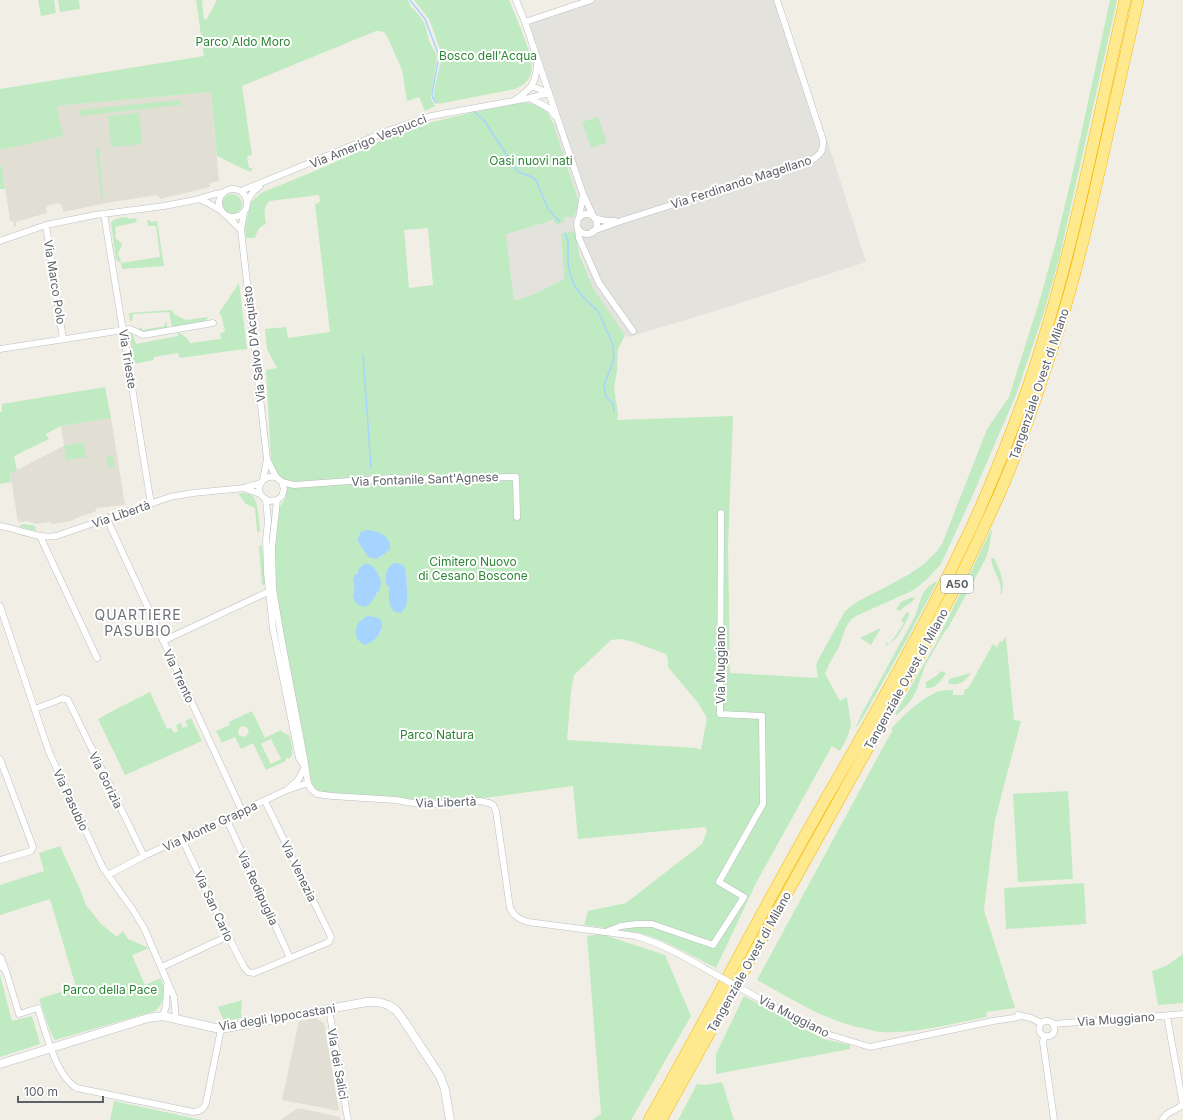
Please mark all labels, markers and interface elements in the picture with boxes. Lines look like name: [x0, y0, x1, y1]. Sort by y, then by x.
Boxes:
park label: Parco Aldo Moro: [196, 34, 290, 49]
park label: Bosco dell'Acqua: [439, 48, 537, 63]
street label: Via Amerigo Vespucci: [307, 111, 429, 171]
street label: Via Ferdinando Magellano: [669, 152, 813, 212]
park label: Oasi nuovi nati: [489, 153, 573, 168]
street label: Via Marco Polo: [41, 239, 69, 325]
street label: Via Salvo D'Acquisto: [239, 285, 269, 403]
street label: Tangenziale Ovest di Milano: [1006, 306, 1072, 462]
street label: Via Trieste: [116, 328, 140, 390]
street label: Via Fontanile Sant'Agnese: [351, 469, 499, 489]
street label: Via Libertà: [90, 497, 152, 531]
park label: Cimitero Nuovo di Cesano Boscone: [418, 554, 528, 583]
road number: A50: [941, 575, 973, 593]
district label: QUARTIERE PASUBIO: [94, 606, 182, 639]
street label: Tangenziale Ovest di Milano: [861, 606, 951, 752]
street label: Via Muggiano: [713, 626, 728, 704]
street label: Via Trento: [160, 647, 198, 705]
park label: Parco Natura: [400, 727, 474, 742]
street label: Via Gorizia: [86, 749, 126, 811]
street label: Via Pasubio: [50, 767, 92, 833]
street label: Via Libertà: [415, 793, 477, 811]
street label: Via Monte Grappa: [160, 798, 260, 854]
street label: Via Venezia: [278, 838, 320, 904]
street label: Via Redipuglia: [234, 848, 282, 928]
street label: Via San Carlo: [191, 868, 237, 944]
street label: Tangenziale Ovest di Milano: [704, 889, 794, 1035]
park label: Parco della Pace: [63, 982, 157, 997]
street label: Via Muggiano: [756, 992, 832, 1040]
street label: Via degli Ippocastani: [218, 1000, 337, 1034]
street label: Via Muggiano: [1077, 1009, 1155, 1029]
street label: Via dei Salici: [324, 1027, 352, 1101]
scale bar: [18, 1078, 103, 1104]
text: 100 m: [24, 1084, 58, 1099]

